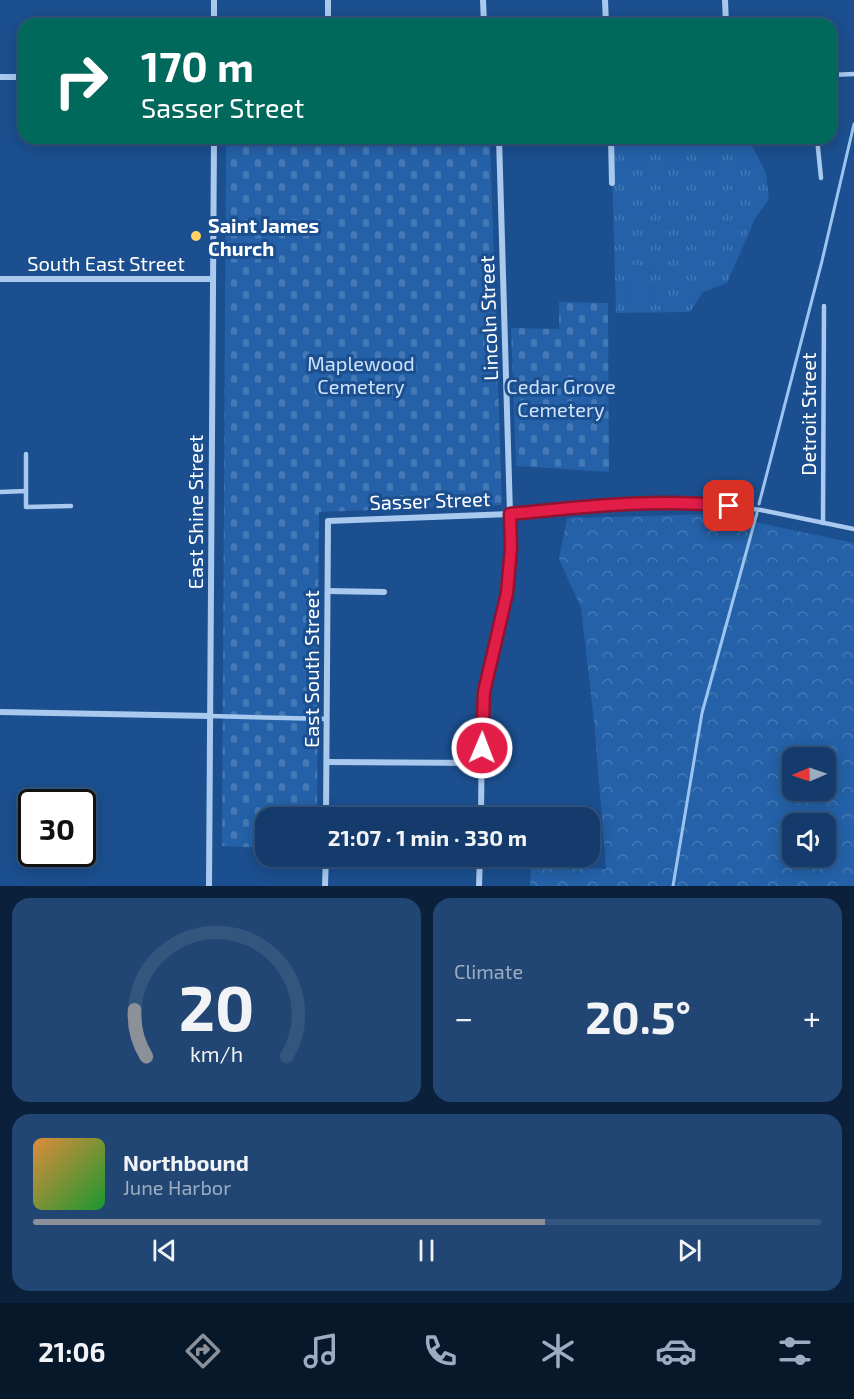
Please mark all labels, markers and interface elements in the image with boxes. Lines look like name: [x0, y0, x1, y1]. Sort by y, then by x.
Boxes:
text: 170 m: [141, 40, 254, 90]
icon: right: [42, 42, 120, 120]
text: Sasser Street: [141, 91, 304, 123]
place label: Saint James Church: [208, 213, 319, 260]
marker: Saint James Church: [189, 229, 203, 243]
street label: South East Street: [27, 251, 185, 275]
street label: Lincoln Street: [474, 255, 502, 381]
park label: Maplewood Cemetery: [307, 351, 415, 398]
street label: Detroit Street: [796, 352, 820, 476]
park label: Cedar Grove Cemetery: [506, 374, 616, 421]
street label: East Shine Street: [183, 434, 207, 589]
pin: [703, 480, 754, 531]
street label: Sasser Street: [369, 486, 491, 514]
icon: arrive: [712, 489, 745, 522]
street label: East South Street: [299, 590, 323, 748]
position arrow: [450, 716, 514, 780]
north arrow: [782, 747, 836, 801]
map controls: [782, 747, 836, 867]
speed limit sign: 30: [18, 789, 96, 867]
button: sound: [782, 813, 836, 867]
text: 21:07 · 1 min · 330 m: [328, 824, 527, 850]
text: Climate: [454, 959, 523, 983]
text: 20: [179, 969, 254, 1044]
text: 20.5°: [585, 989, 691, 1043]
text: −: [454, 997, 473, 1037]
text: +: [803, 997, 821, 1037]
text: km/h: [190, 1041, 243, 1066]
text: Northbound: [123, 1149, 249, 1175]
text: June Harbor: [123, 1175, 231, 1199]
icon: previous: [148, 1234, 181, 1267]
icon: pause: [410, 1234, 443, 1267]
icon: next: [673, 1234, 706, 1267]
icon: directions: [182, 1330, 224, 1372]
icon: music: [300, 1330, 342, 1372]
icon: phone: [419, 1330, 461, 1372]
icon: climate: [537, 1330, 579, 1372]
icon: car: [655, 1330, 697, 1372]
icon: filters: [774, 1330, 816, 1372]
text: 21:06: [38, 1335, 105, 1367]

